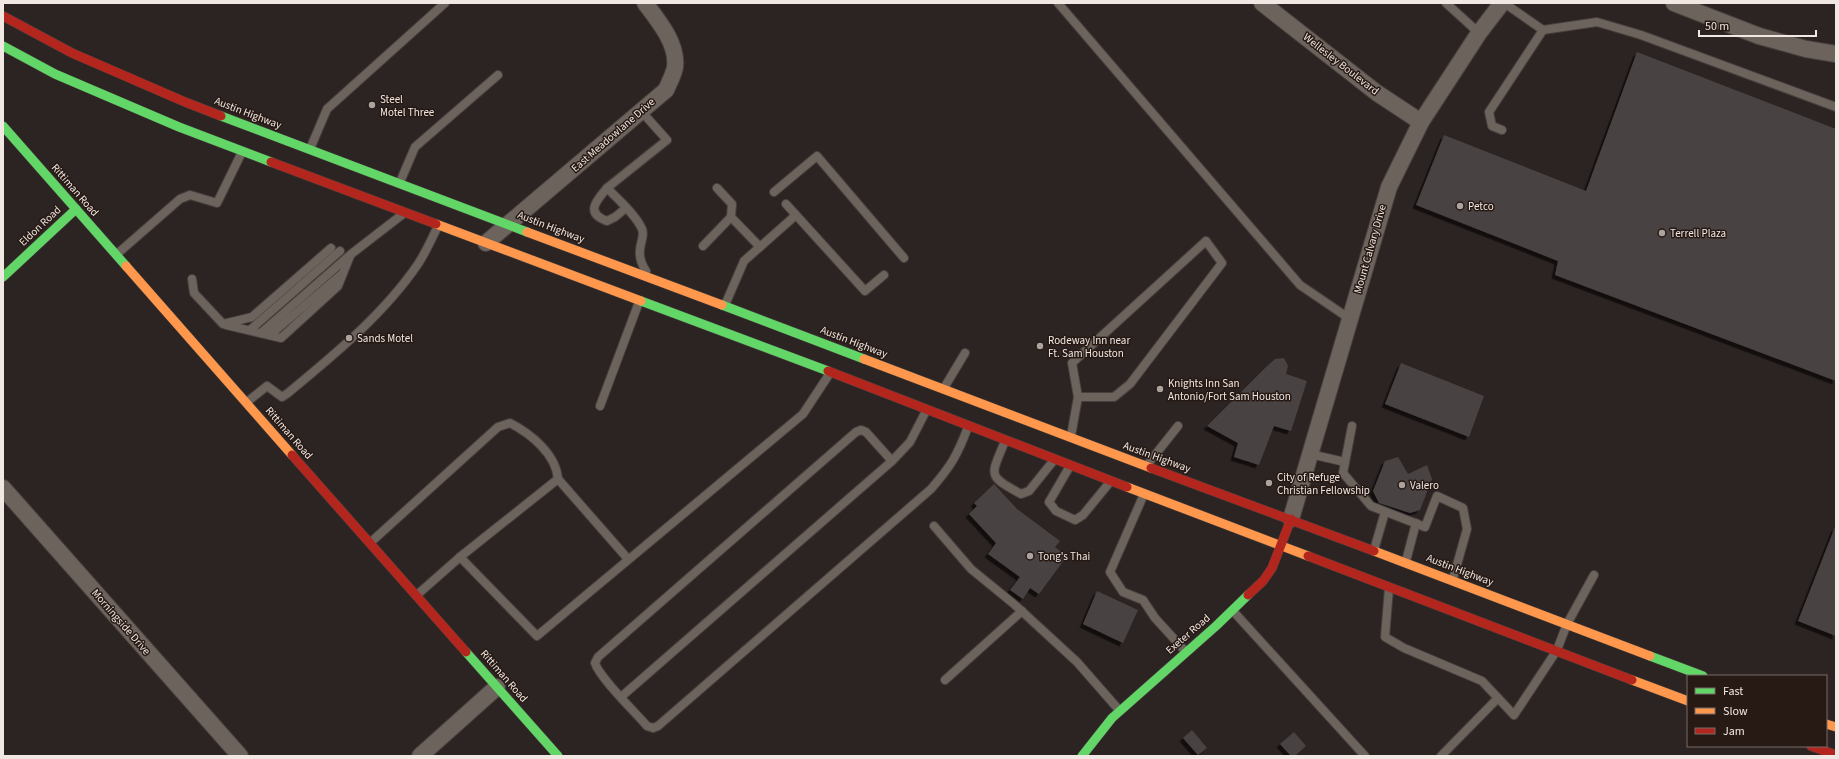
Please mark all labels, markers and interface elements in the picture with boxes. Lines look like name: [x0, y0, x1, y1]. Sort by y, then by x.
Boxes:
scale bar: [1699, 12, 1816, 38]
text: 50 m: [1705, 18, 1729, 35]
street label: Wellesley Boulevard: [1300, 30, 1382, 98]
place label: Steel Motel Three: [380, 92, 435, 120]
street label: Austin Highway: [212, 93, 284, 133]
street label: East Meadowlane Drive: [568, 94, 658, 176]
marker: Steel Motel Three: [367, 100, 377, 110]
street label: Rittiman Road: [48, 160, 102, 220]
place label: Petco: [1468, 199, 1494, 214]
marker: Petco: [1455, 201, 1465, 211]
street label: Mount Calvary Drive: [1350, 202, 1390, 295]
street label: Eldon Road: [16, 203, 64, 249]
street label: Austin Highway: [515, 207, 587, 247]
place label: Terrell Plaza: [1670, 226, 1726, 241]
marker: Terrell Plaza: [1657, 228, 1667, 238]
street label: Austin Highway: [818, 322, 890, 362]
place label: Sands Motel: [357, 331, 413, 346]
marker: Sands Motel: [344, 333, 354, 343]
place label: Rodeway Inn near Ft. Sam Houston: [1048, 333, 1130, 361]
marker: Rodeway Inn near Ft. Sam Houston: [1035, 341, 1045, 351]
place label: Knights Inn San Antonio/Fort Sam Houston: [1168, 376, 1291, 404]
marker: Knights Inn San Antonio/Fort Sam Houston: [1155, 384, 1165, 394]
street label: Rittiman Road: [262, 403, 316, 463]
street label: Austin Highway: [1121, 438, 1193, 476]
place label: City of Refuge Christian Fellowship: [1277, 470, 1370, 498]
marker: City of Refuge Christian Fellowship: [1264, 478, 1274, 488]
place label: Valero: [1410, 478, 1439, 493]
marker: Valero: [1397, 480, 1407, 490]
place label: Tong's Thai: [1038, 549, 1090, 564]
street label: Austin Highway: [1424, 550, 1496, 590]
marker: Tong's Thai: [1025, 551, 1035, 561]
street label: Morningside Drive: [88, 586, 154, 659]
street label: Exeter Road: [1163, 611, 1213, 657]
street label: Rittiman Road: [477, 646, 531, 706]
legend: [1687, 675, 1827, 747]
text: Fast: [1723, 683, 1743, 700]
text: Slow: [1723, 703, 1748, 720]
text: Jam: [1723, 723, 1745, 740]

